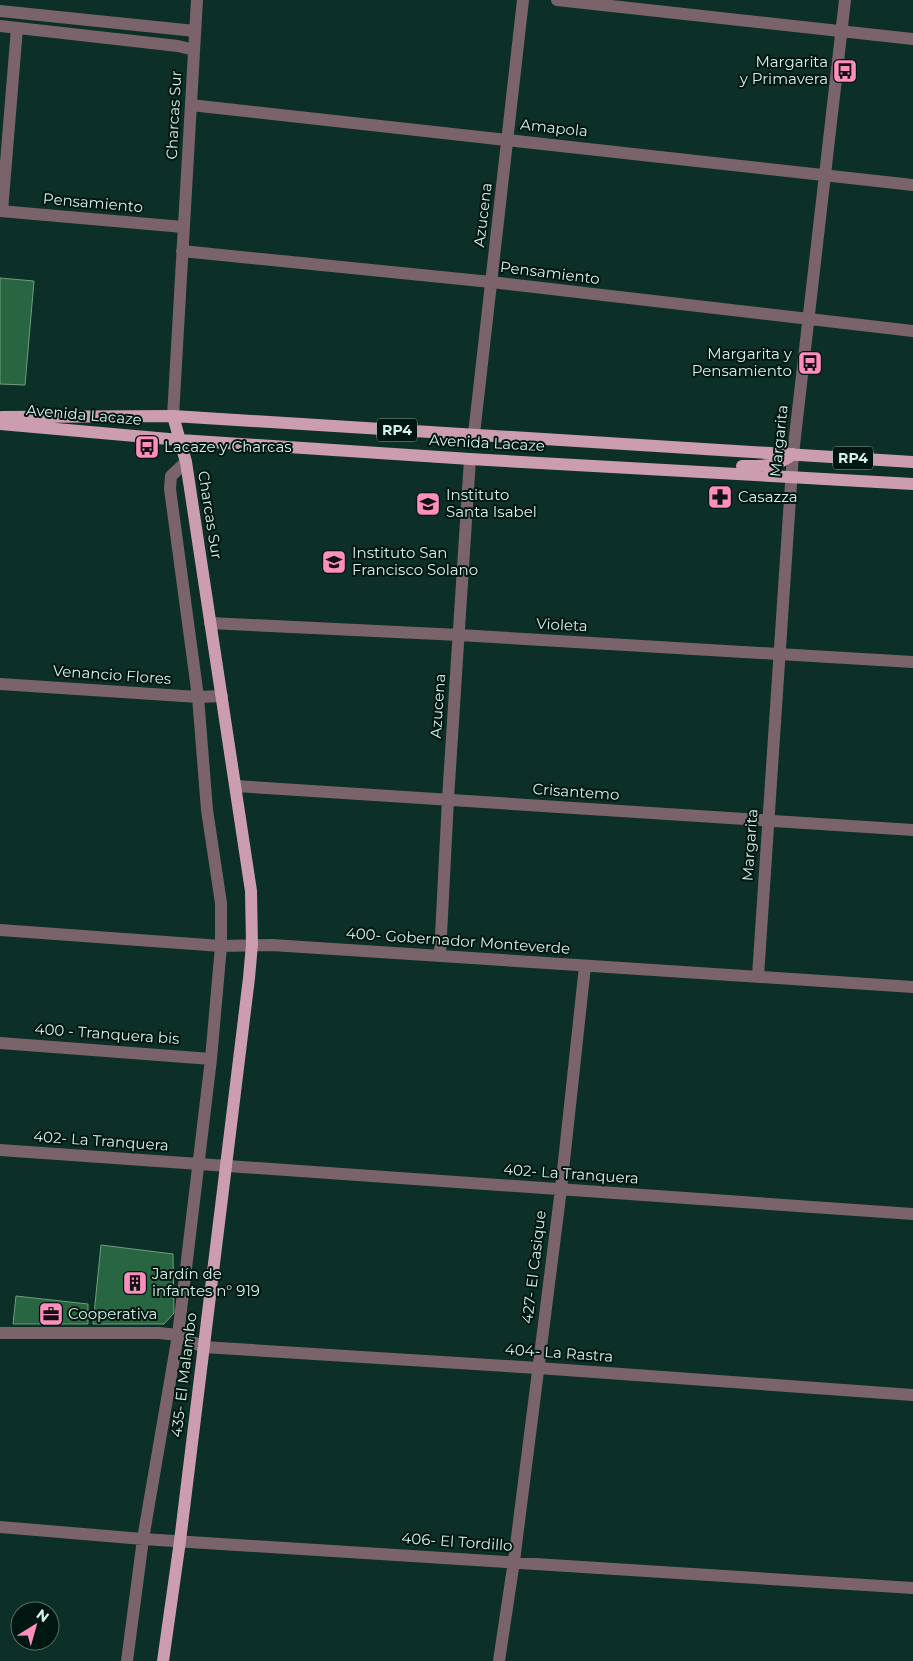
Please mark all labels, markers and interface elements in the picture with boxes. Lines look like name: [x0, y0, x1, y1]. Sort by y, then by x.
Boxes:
place label: Margarita y Primavera: [739, 52, 828, 88]
bus stop icon: Margarita y Primavera: [832, 58, 858, 84]
street label: Charcas Sur: [162, 70, 185, 160]
street label: Amapola: [519, 115, 589, 141]
street label: Azucena: [469, 182, 496, 248]
street label: Pensamiento: [42, 189, 144, 216]
street label: Pensamiento: [499, 257, 601, 288]
place label: Margarita y Pensamiento: [692, 344, 793, 380]
bus stop icon: Margarita y Pensamiento: [797, 350, 823, 376]
street label: Avenida Lacaze: [25, 400, 143, 429]
street label: Margarita: [765, 404, 792, 478]
road number: RP4: [377, 418, 417, 442]
street label: Avenida Lacaze: [429, 430, 545, 455]
bus stop icon: Lacaze y Charcas: [134, 434, 160, 460]
place label: Lacaze y Charcas: [164, 437, 292, 456]
road number: RP4: [833, 446, 873, 469]
street label: Charcas Sur: [194, 469, 227, 561]
pharmacy icon: Casazza: [707, 484, 733, 510]
place label: Instituto Santa Isabel: [446, 485, 537, 521]
place label: Casazza: [738, 487, 798, 506]
school or university icon: Instituto Santa Isabel: [415, 491, 441, 517]
place label: Instituto San Francisco Solano: [352, 543, 478, 579]
school or university icon: Instituto San Francisco Solano: [321, 549, 347, 575]
street label: Violeta: [536, 614, 588, 635]
street label: Venancio Flores: [52, 661, 172, 688]
street label: Azucena: [426, 673, 449, 739]
street label: Crisantemo: [532, 779, 620, 804]
street label: Margarita: [737, 808, 762, 882]
street label: 400- Gobernador Monteverde: [345, 923, 571, 958]
street label: 400 - Tranquera bis: [34, 1019, 180, 1048]
street label: 402- La Tranquera: [33, 1126, 169, 1155]
street label: 402- La Tranquera: [503, 1159, 639, 1188]
street label: 427- El Casique: [517, 1209, 550, 1325]
place label: Jardín de infantes n° 919: [151, 1264, 260, 1300]
building icon: Jardín de infantes n° 919: [122, 1270, 148, 1296]
office icon: Cooperativa: [38, 1301, 64, 1327]
place label: Cooperativa: [68, 1304, 157, 1323]
street label: 435- El Malambo: [166, 1311, 201, 1438]
street label: 404- La Rastra: [504, 1339, 614, 1366]
street label: 406- El Tordillo: [401, 1528, 513, 1555]
north arrow: [10, 1601, 60, 1651]
text: N: [33, 1605, 53, 1626]

